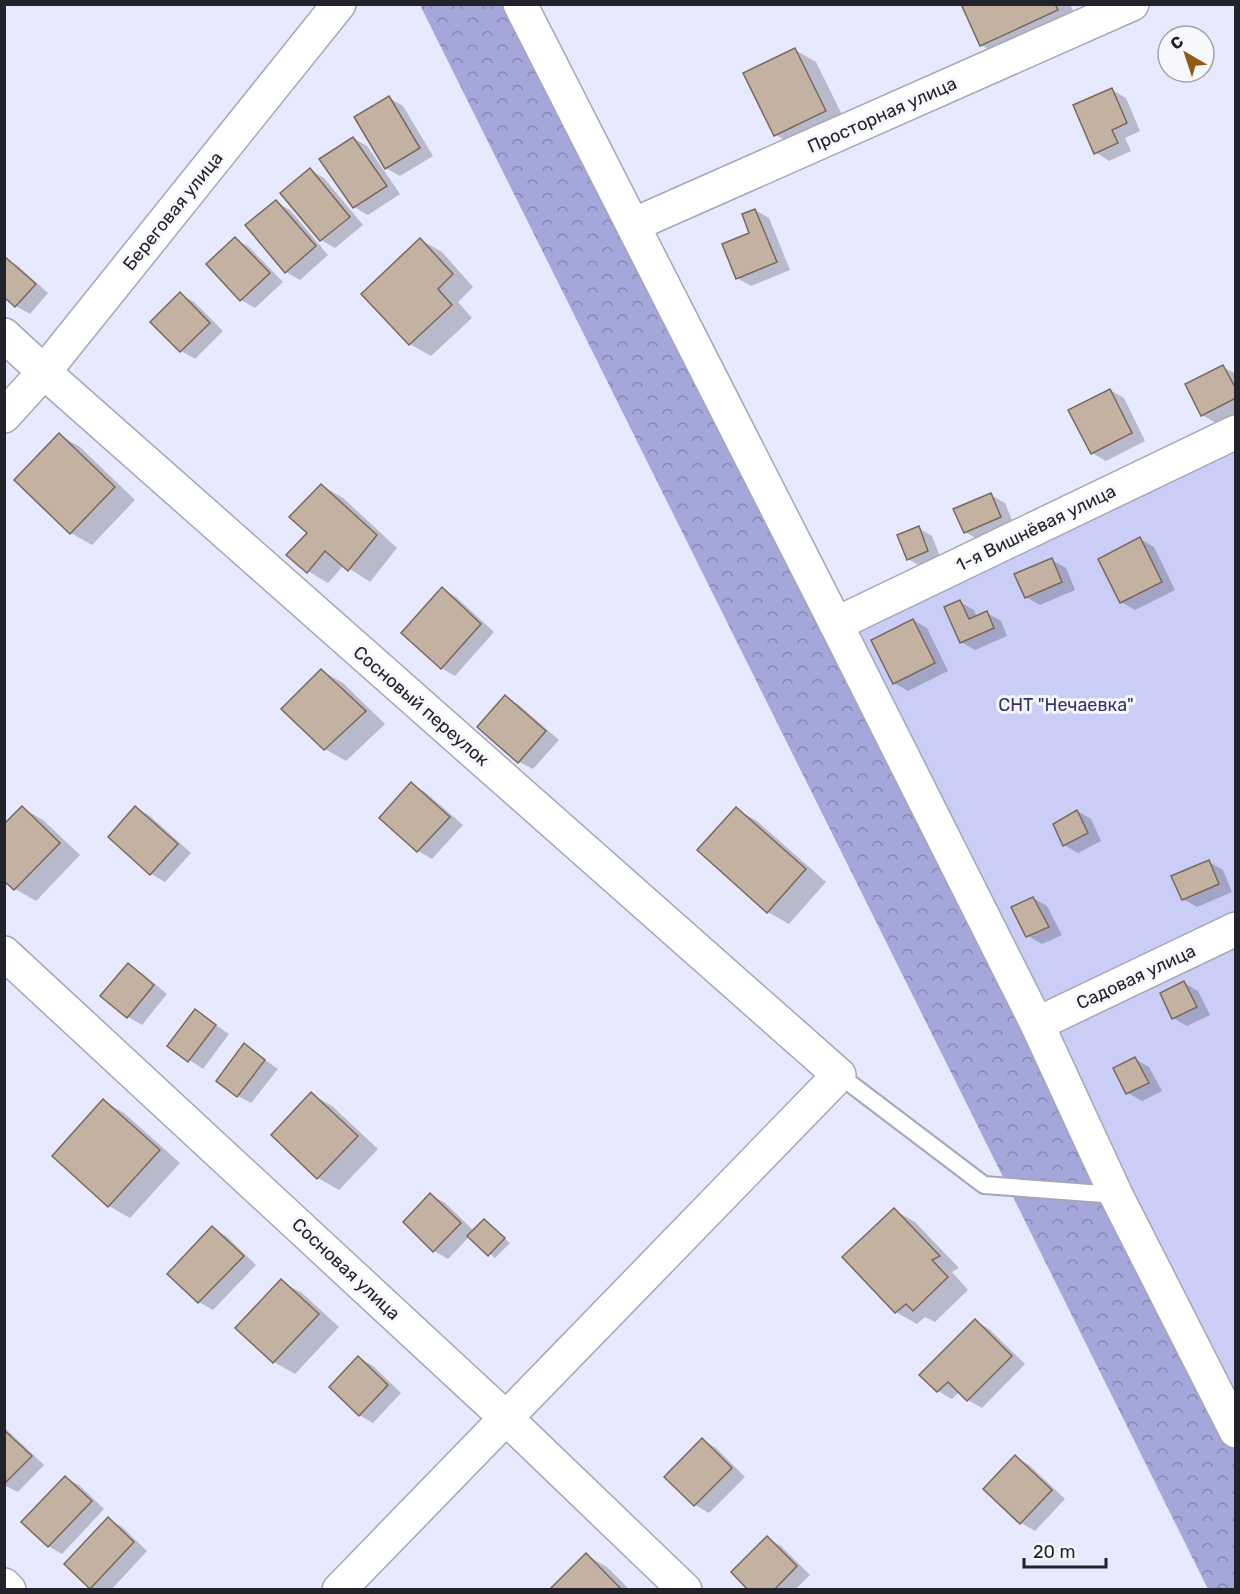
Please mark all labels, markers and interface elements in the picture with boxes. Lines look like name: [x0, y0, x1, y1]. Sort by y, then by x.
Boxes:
north arrow: [1156, 24, 1216, 84]
text: С: [1167, 32, 1187, 54]
street label: Просторная улица: [804, 72, 960, 158]
street label: Береговая улица: [118, 147, 228, 275]
street label: 1-я Вишнёвая улица: [953, 480, 1119, 576]
street label: Сосновый переулок: [349, 641, 494, 771]
park label: СНТ "Нечаевка": [998, 694, 1134, 716]
street label: Садовая улица: [1073, 940, 1199, 1014]
street label: Сосновая улица: [287, 1213, 405, 1325]
scale bar: [1024, 1531, 1106, 1569]
text: 20 m: [1033, 1541, 1075, 1563]

